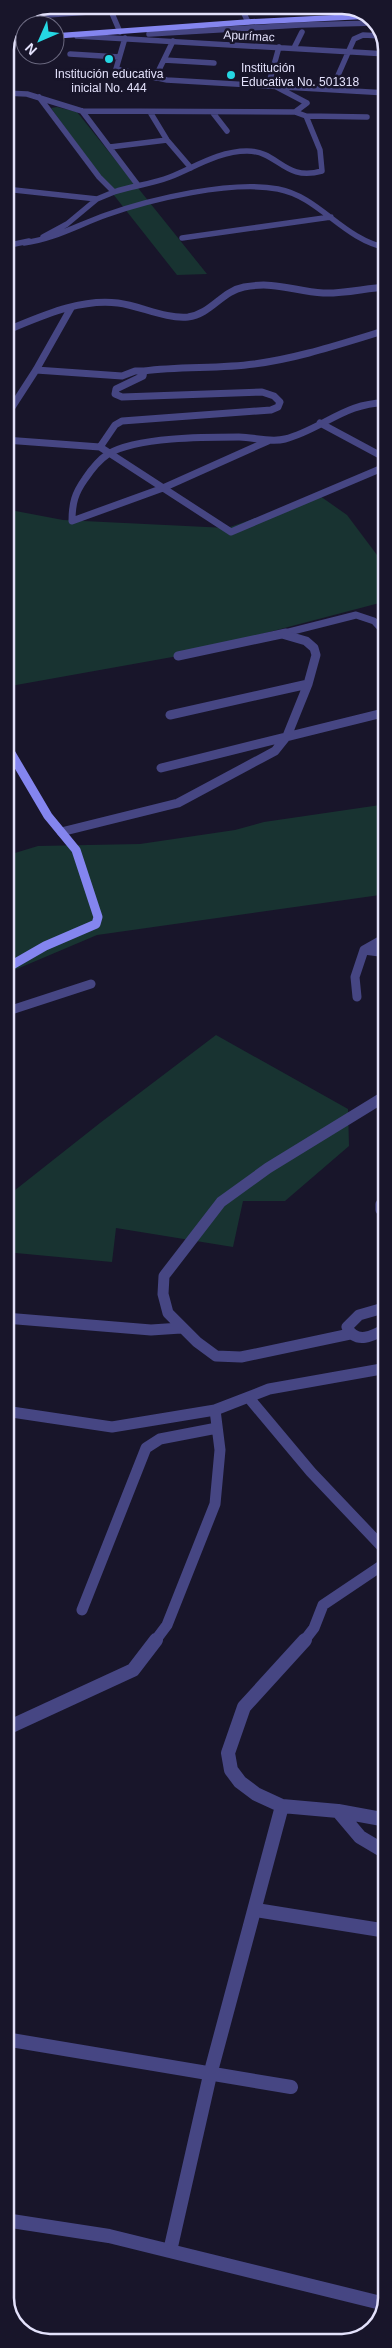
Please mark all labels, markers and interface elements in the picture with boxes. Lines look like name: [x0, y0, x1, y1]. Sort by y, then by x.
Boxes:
north arrow: [15, 15, 65, 65]
street label: Apurímac: [223, 28, 275, 44]
text: N: [22, 40, 40, 58]
marker: Institución educativa inicial No. 444: [103, 53, 115, 65]
place label: Institución Educativa No. 501318: [241, 61, 359, 89]
place label: Institución educativa inicial No. 444: [55, 67, 164, 95]
marker: Institución Educativa No. 501318: [225, 69, 237, 81]

